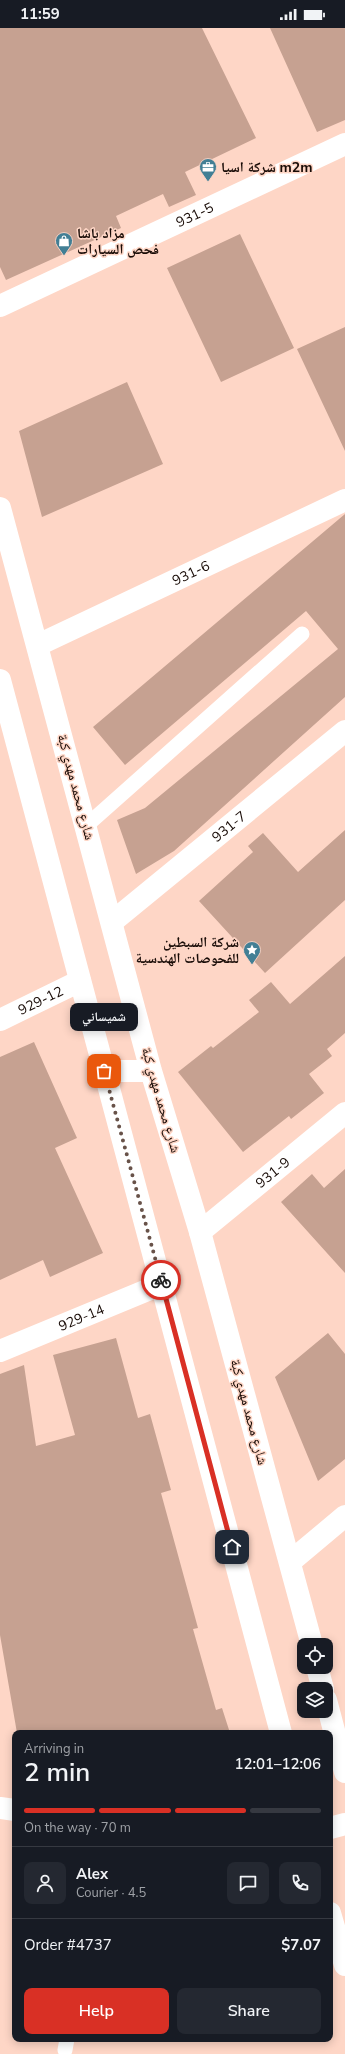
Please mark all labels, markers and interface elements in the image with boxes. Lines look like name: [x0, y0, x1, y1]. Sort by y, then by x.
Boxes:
text: 11:59: [20, 4, 60, 24]
office icon: شركة اسيا m2m: [198, 157, 218, 182]
place label: شركة اسيا m2m: [221, 158, 312, 177]
street label: 931-5: [173, 198, 217, 232]
place label: مزاد باشا فحص السيارات: [77, 224, 159, 259]
shop icon: مزاد باشا فحص السيارات: [54, 231, 74, 256]
street label: 931-6: [169, 556, 213, 590]
street label: شارع محمد مهدي كبة: [51, 732, 99, 842]
street label: 931-7: [207, 806, 250, 846]
place label: شركة السبطين للفحوصات الهندسية: [136, 933, 239, 968]
place icon: شركة السبطين للفحوصات الهندسية: [242, 940, 262, 965]
street label: 929-12: [15, 981, 66, 1019]
callout: شميساني: [70, 1003, 138, 1031]
text: شميساني: [82, 1008, 126, 1026]
street label: شارع محمد مهدي كبة: [135, 1045, 185, 1155]
pin: [87, 1054, 121, 1088]
icon: bag: [93, 1060, 115, 1082]
street label: 931-9: [251, 1152, 294, 1192]
courier: [141, 1260, 181, 1300]
icon: bike: [150, 1269, 172, 1291]
street label: 929-14: [56, 1299, 107, 1335]
street label: شارع محمد مهدي كبة: [224, 1357, 272, 1467]
pin: [215, 1530, 249, 1564]
icon: home: [221, 1536, 243, 1558]
map controls: [297, 1638, 333, 1718]
button: locate: [297, 1638, 333, 1674]
button: layers: [297, 1682, 333, 1718]
text: Arriving in: [24, 1740, 84, 1758]
text: 12:01–12:06: [234, 1754, 321, 1774]
text: 2 min: [24, 1755, 90, 1790]
text: On the way · 70 m: [24, 1819, 131, 1837]
button: person: [24, 1862, 66, 1904]
button: chat: [227, 1862, 269, 1904]
button: phone: [279, 1862, 321, 1904]
text: Alex: [76, 1864, 108, 1884]
text: Courier · 4.5: [76, 1884, 146, 1902]
text: Order #4737: [24, 1935, 112, 1955]
text: $7.07: [281, 1935, 321, 1955]
button: Help: [24, 1988, 169, 2034]
button: Share: [177, 1988, 321, 2034]

